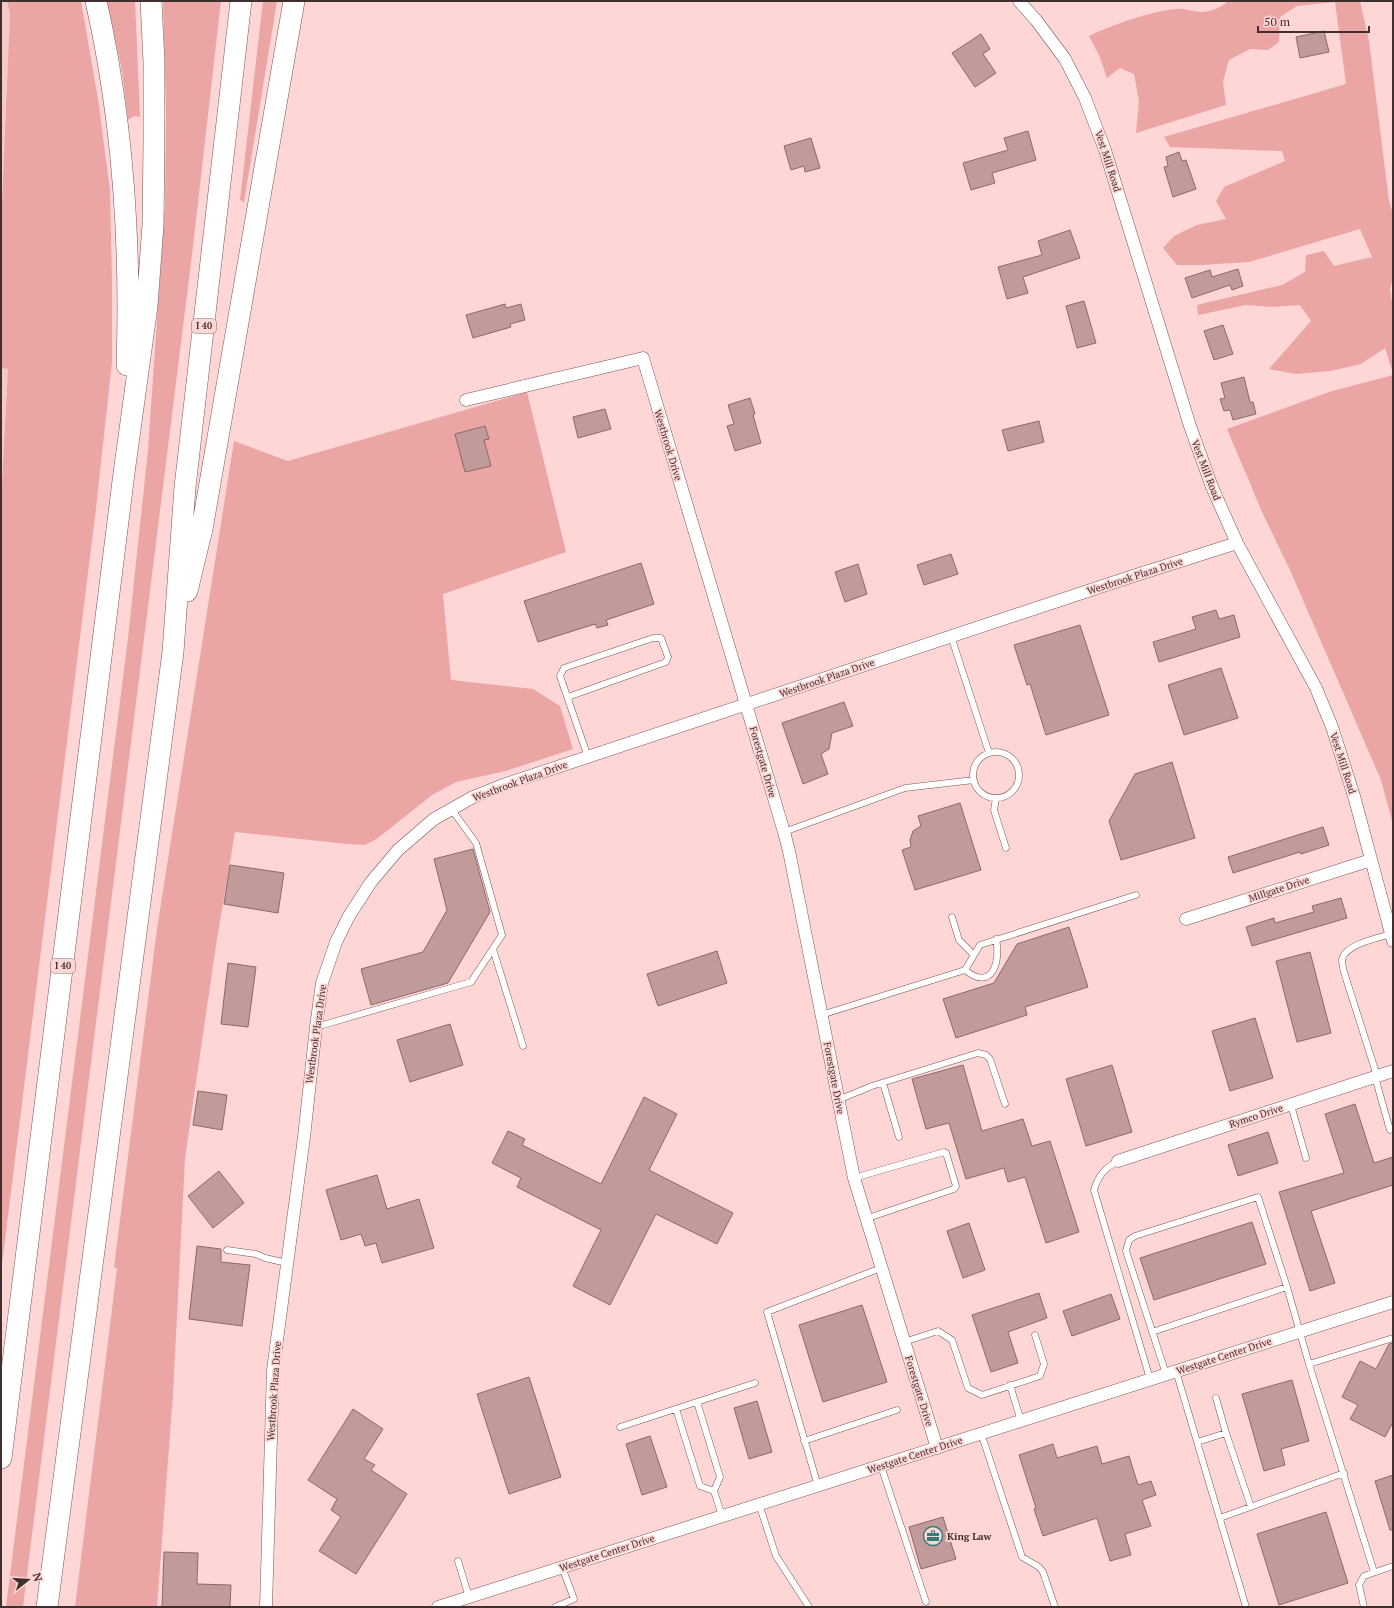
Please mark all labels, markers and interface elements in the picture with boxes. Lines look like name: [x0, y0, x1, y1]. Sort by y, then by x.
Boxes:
scale bar: [1258, 8, 1369, 34]
text: 50 m: [1264, 14, 1291, 29]
street label: Vest Mill Road: [1092, 129, 1124, 194]
road number: I 40: [192, 319, 216, 333]
street label: Westbrook Drive: [651, 408, 685, 482]
street label: Vest Mill Road: [1188, 438, 1224, 503]
street label: Westbrook Plaza Drive: [1085, 554, 1185, 598]
street label: Westbrook Plaza Drive: [778, 656, 876, 700]
street label: Forestgate Drive: [747, 725, 779, 799]
street label: Vest Mill Road: [1327, 731, 1359, 796]
street label: Westbrook Plaza Drive: [471, 758, 569, 804]
street label: Millgate Drive: [1247, 873, 1311, 905]
road number: I 40: [51, 959, 75, 973]
street label: Westbrook Plaza Drive: [303, 984, 329, 1084]
street label: Forestgate Drive: [821, 1041, 847, 1115]
street label: Rymco Drive: [1227, 1101, 1285, 1131]
street label: Westgate Center Drive: [1175, 1334, 1273, 1378]
street label: Westbrook Plaza Drive: [264, 1341, 284, 1441]
street label: Forestgate Drive: [902, 1354, 936, 1428]
street label: Westgate Center Drive: [866, 1433, 964, 1477]
office icon: King Law: [922, 1525, 944, 1547]
place label: King Law: [947, 1530, 992, 1543]
street label: Westgate Center Drive: [558, 1531, 656, 1575]
north arrow: [8, 1560, 48, 1600]
text: N: [30, 1571, 46, 1584]

